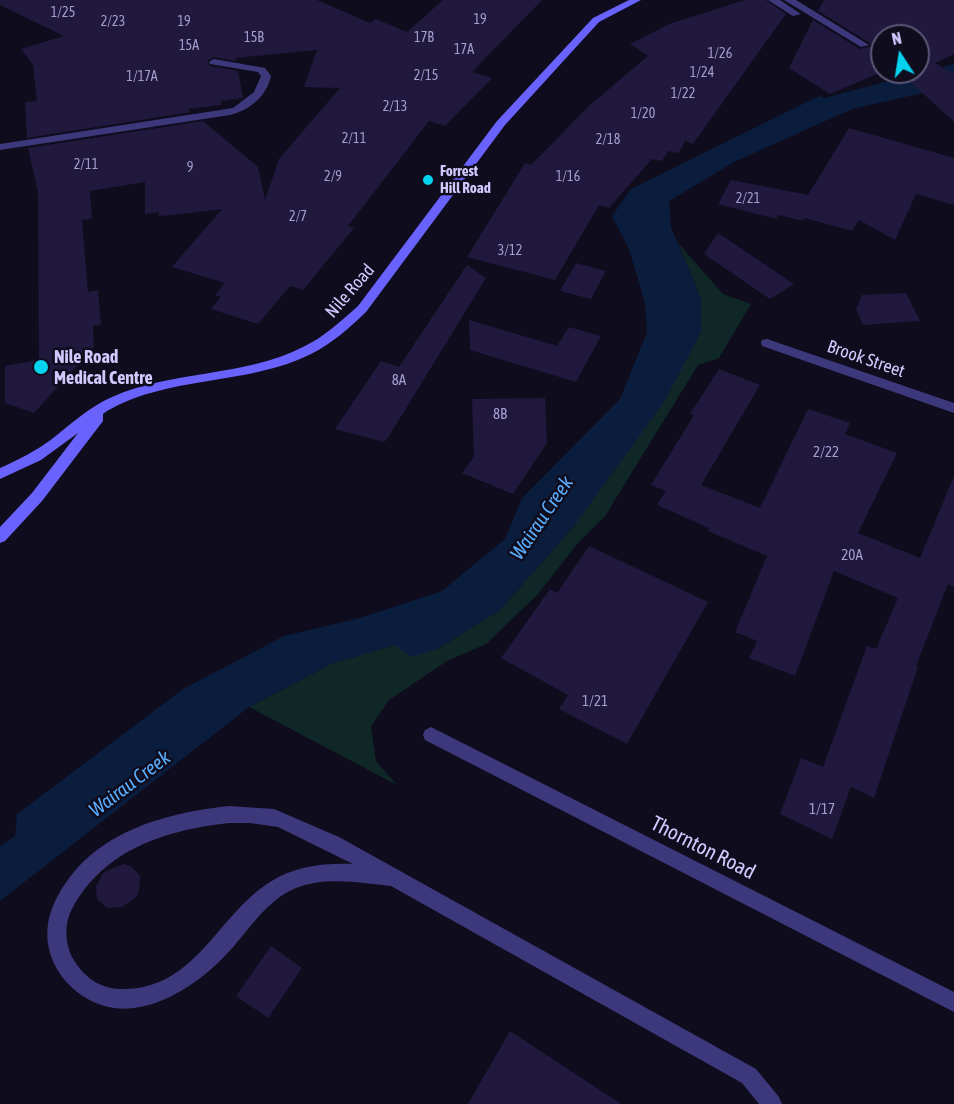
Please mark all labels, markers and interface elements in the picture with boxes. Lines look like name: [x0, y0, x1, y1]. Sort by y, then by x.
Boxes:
house number: 1/25: [51, 5, 75, 21]
house number: 19: [473, 12, 487, 28]
house number: 2/23: [101, 14, 125, 30]
house number: 19: [177, 14, 191, 30]
north arrow: [870, 24, 930, 84]
text: N: [890, 29, 903, 48]
house number: 15B: [244, 30, 264, 46]
house number: 17B: [414, 30, 434, 46]
house number: 15A: [179, 38, 199, 54]
house number: 17A: [454, 42, 474, 58]
house number: 1/26: [708, 46, 732, 62]
house number: 1/24: [690, 65, 714, 81]
house number: 2/15: [414, 68, 438, 84]
house number: 1/17A: [126, 69, 158, 85]
house number: 1/22: [671, 86, 695, 102]
house number: 2/13: [383, 99, 407, 115]
house number: 1/20: [631, 106, 655, 122]
house number: 2/11: [342, 131, 366, 147]
house number: 2/18: [596, 132, 620, 148]
house number: 2/11: [74, 157, 98, 173]
house number: 9: [187, 160, 193, 176]
place label: Forrest Hill Road: [440, 162, 491, 197]
house number: 2/9: [324, 169, 342, 185]
house number: 1/16: [556, 169, 580, 185]
marker: Forrest Hill Road: [421, 173, 435, 187]
house number: 2/21: [736, 191, 760, 207]
house number: 2/7: [289, 209, 307, 225]
house number: 3/12: [498, 243, 522, 259]
street label: Nile Road: [321, 260, 379, 322]
street label: Brook Street: [824, 336, 908, 382]
place label: Nile Road Medical Centre: [54, 346, 153, 388]
marker: Nile Road Medical Centre: [32, 358, 50, 376]
house number: 8A: [392, 371, 406, 389]
house number: 8B: [493, 405, 507, 423]
house number: 2/22: [813, 443, 839, 461]
water label: Wairau Creek: [505, 472, 579, 564]
house number: 20A: [841, 546, 863, 564]
house number: 1/21: [582, 692, 608, 710]
water label: Wairau Creek: [85, 746, 175, 822]
house number: 1/17: [809, 800, 835, 818]
street label: Thornton Road: [646, 811, 760, 885]

